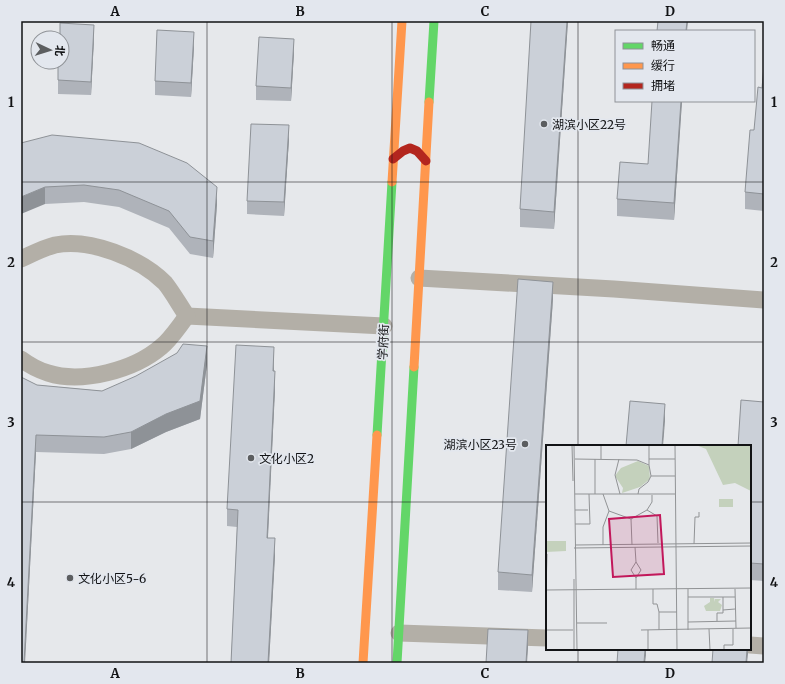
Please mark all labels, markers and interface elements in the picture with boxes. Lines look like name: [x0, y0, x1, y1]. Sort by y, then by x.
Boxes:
text: A: [109, 3, 120, 20]
text: B: [295, 3, 305, 20]
text: C: [481, 3, 490, 20]
text: D: [665, 3, 675, 20]
north arrow: [30, 30, 70, 70]
legend: [615, 30, 755, 102]
text: 畅通: [651, 38, 675, 53]
text: 北: [53, 45, 67, 57]
text: 缓行: [651, 58, 675, 73]
text: 拥堵: [651, 78, 675, 93]
text: 1: [8, 94, 14, 111]
text: 1: [771, 94, 777, 111]
place label: 湖滨小区22号: [552, 117, 626, 132]
marker: 湖滨小区22号: [539, 119, 549, 129]
text: 2: [7, 254, 15, 271]
text: 2: [770, 254, 778, 271]
street label: 学府街: [375, 324, 391, 360]
text: 3: [7, 414, 15, 431]
text: 3: [770, 414, 778, 431]
place label: 湖滨小区23号: [443, 437, 517, 452]
marker: 湖滨小区23号: [520, 439, 530, 449]
inset map: [546, 445, 751, 650]
place label: 文化小区2: [259, 451, 314, 466]
marker: 文化小区2: [246, 453, 256, 463]
place label: 文化小区5-6: [78, 571, 146, 586]
marker: 文化小区5-6: [65, 573, 75, 583]
text: 4: [7, 574, 16, 591]
text: 4: [770, 574, 779, 591]
text: A: [109, 665, 120, 682]
text: B: [295, 665, 305, 682]
text: C: [481, 665, 490, 682]
text: D: [665, 665, 675, 682]

